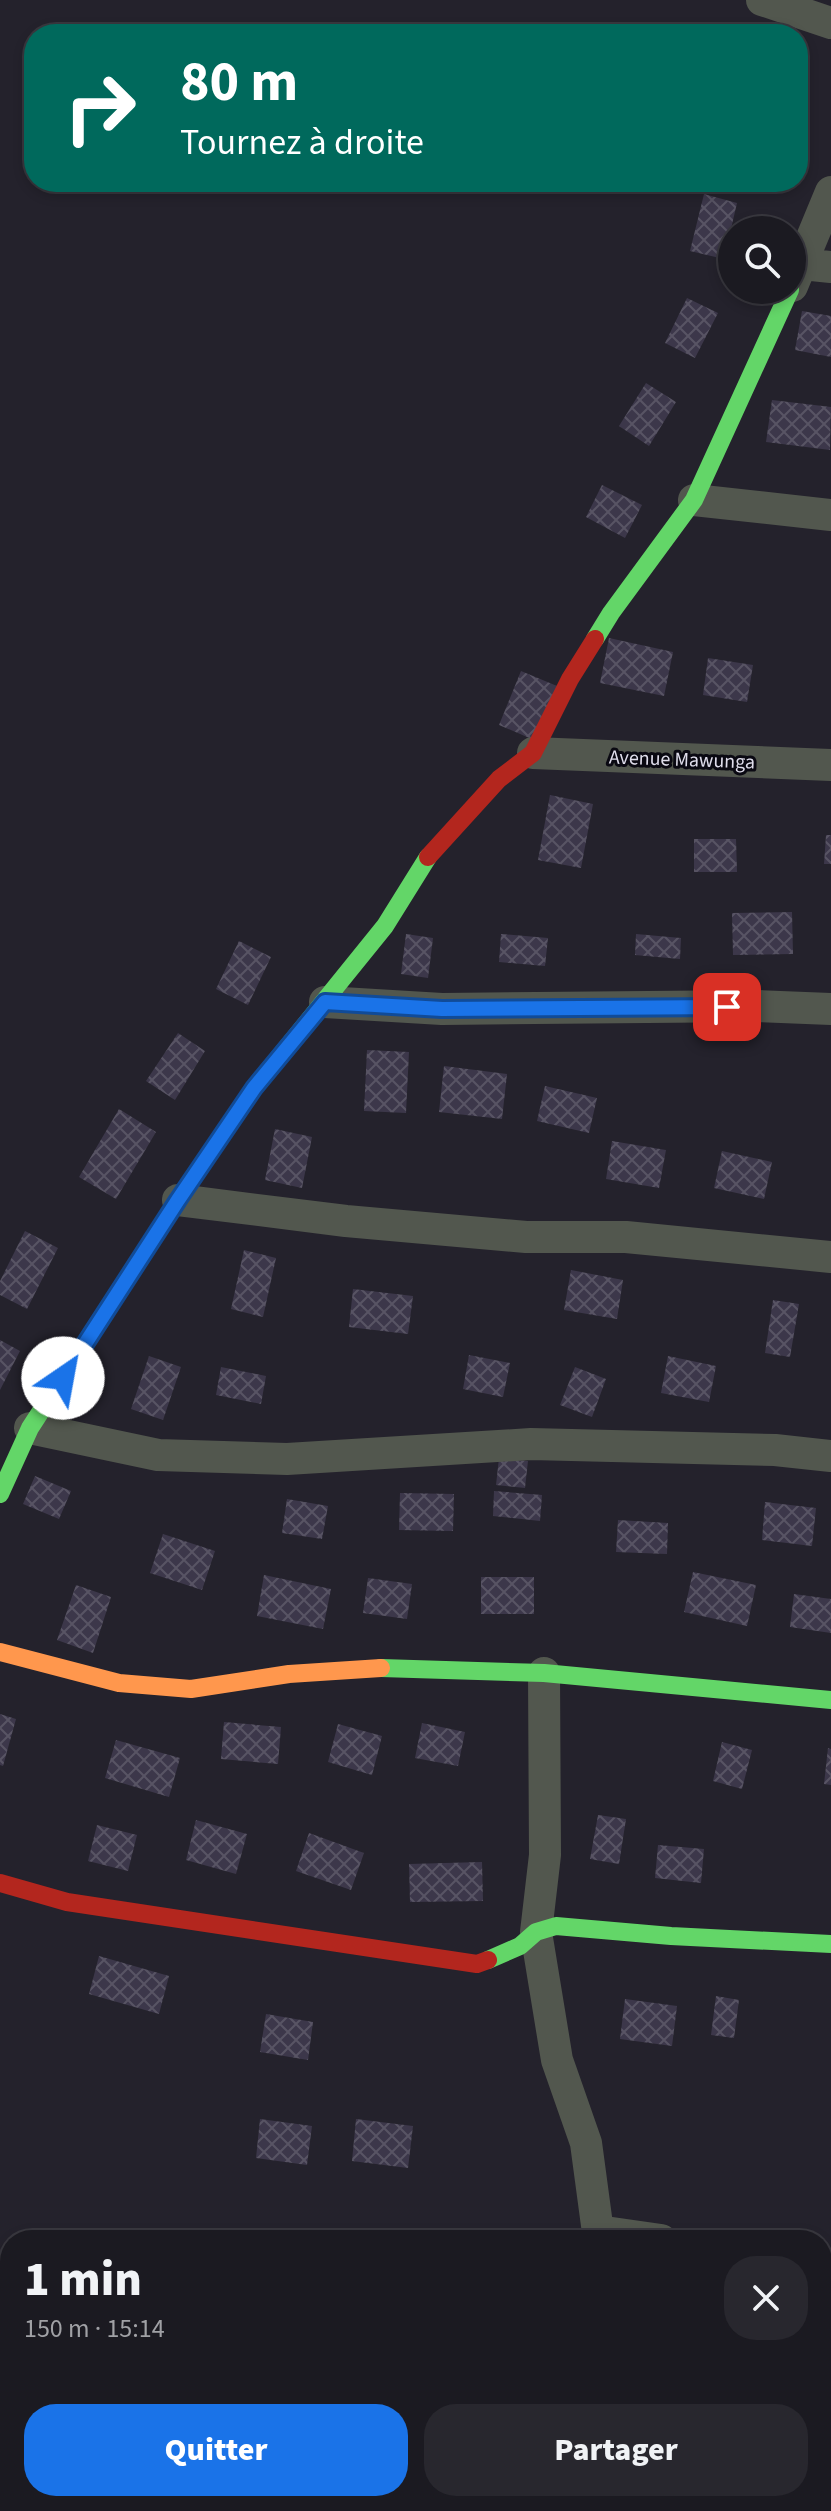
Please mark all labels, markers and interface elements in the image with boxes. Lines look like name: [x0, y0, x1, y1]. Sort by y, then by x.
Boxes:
text: 80 m: [180, 43, 298, 122]
icon: right: [48, 56, 152, 160]
text: Tournez à droite: [180, 117, 424, 168]
map controls: [718, 216, 806, 304]
button: search: [718, 216, 806, 304]
street label: Avenue Mawunga: [608, 743, 756, 777]
pin: [693, 973, 761, 1041]
icon: arrive: [705, 985, 749, 1029]
position arrow: [21, 1336, 105, 1420]
text: 1 min: [24, 2246, 142, 2314]
button: close: [724, 2256, 808, 2340]
text: 150 m · 15:14: [24, 2310, 165, 2347]
button: Quitter: [24, 2404, 408, 2496]
button: Partager: [424, 2404, 808, 2496]

